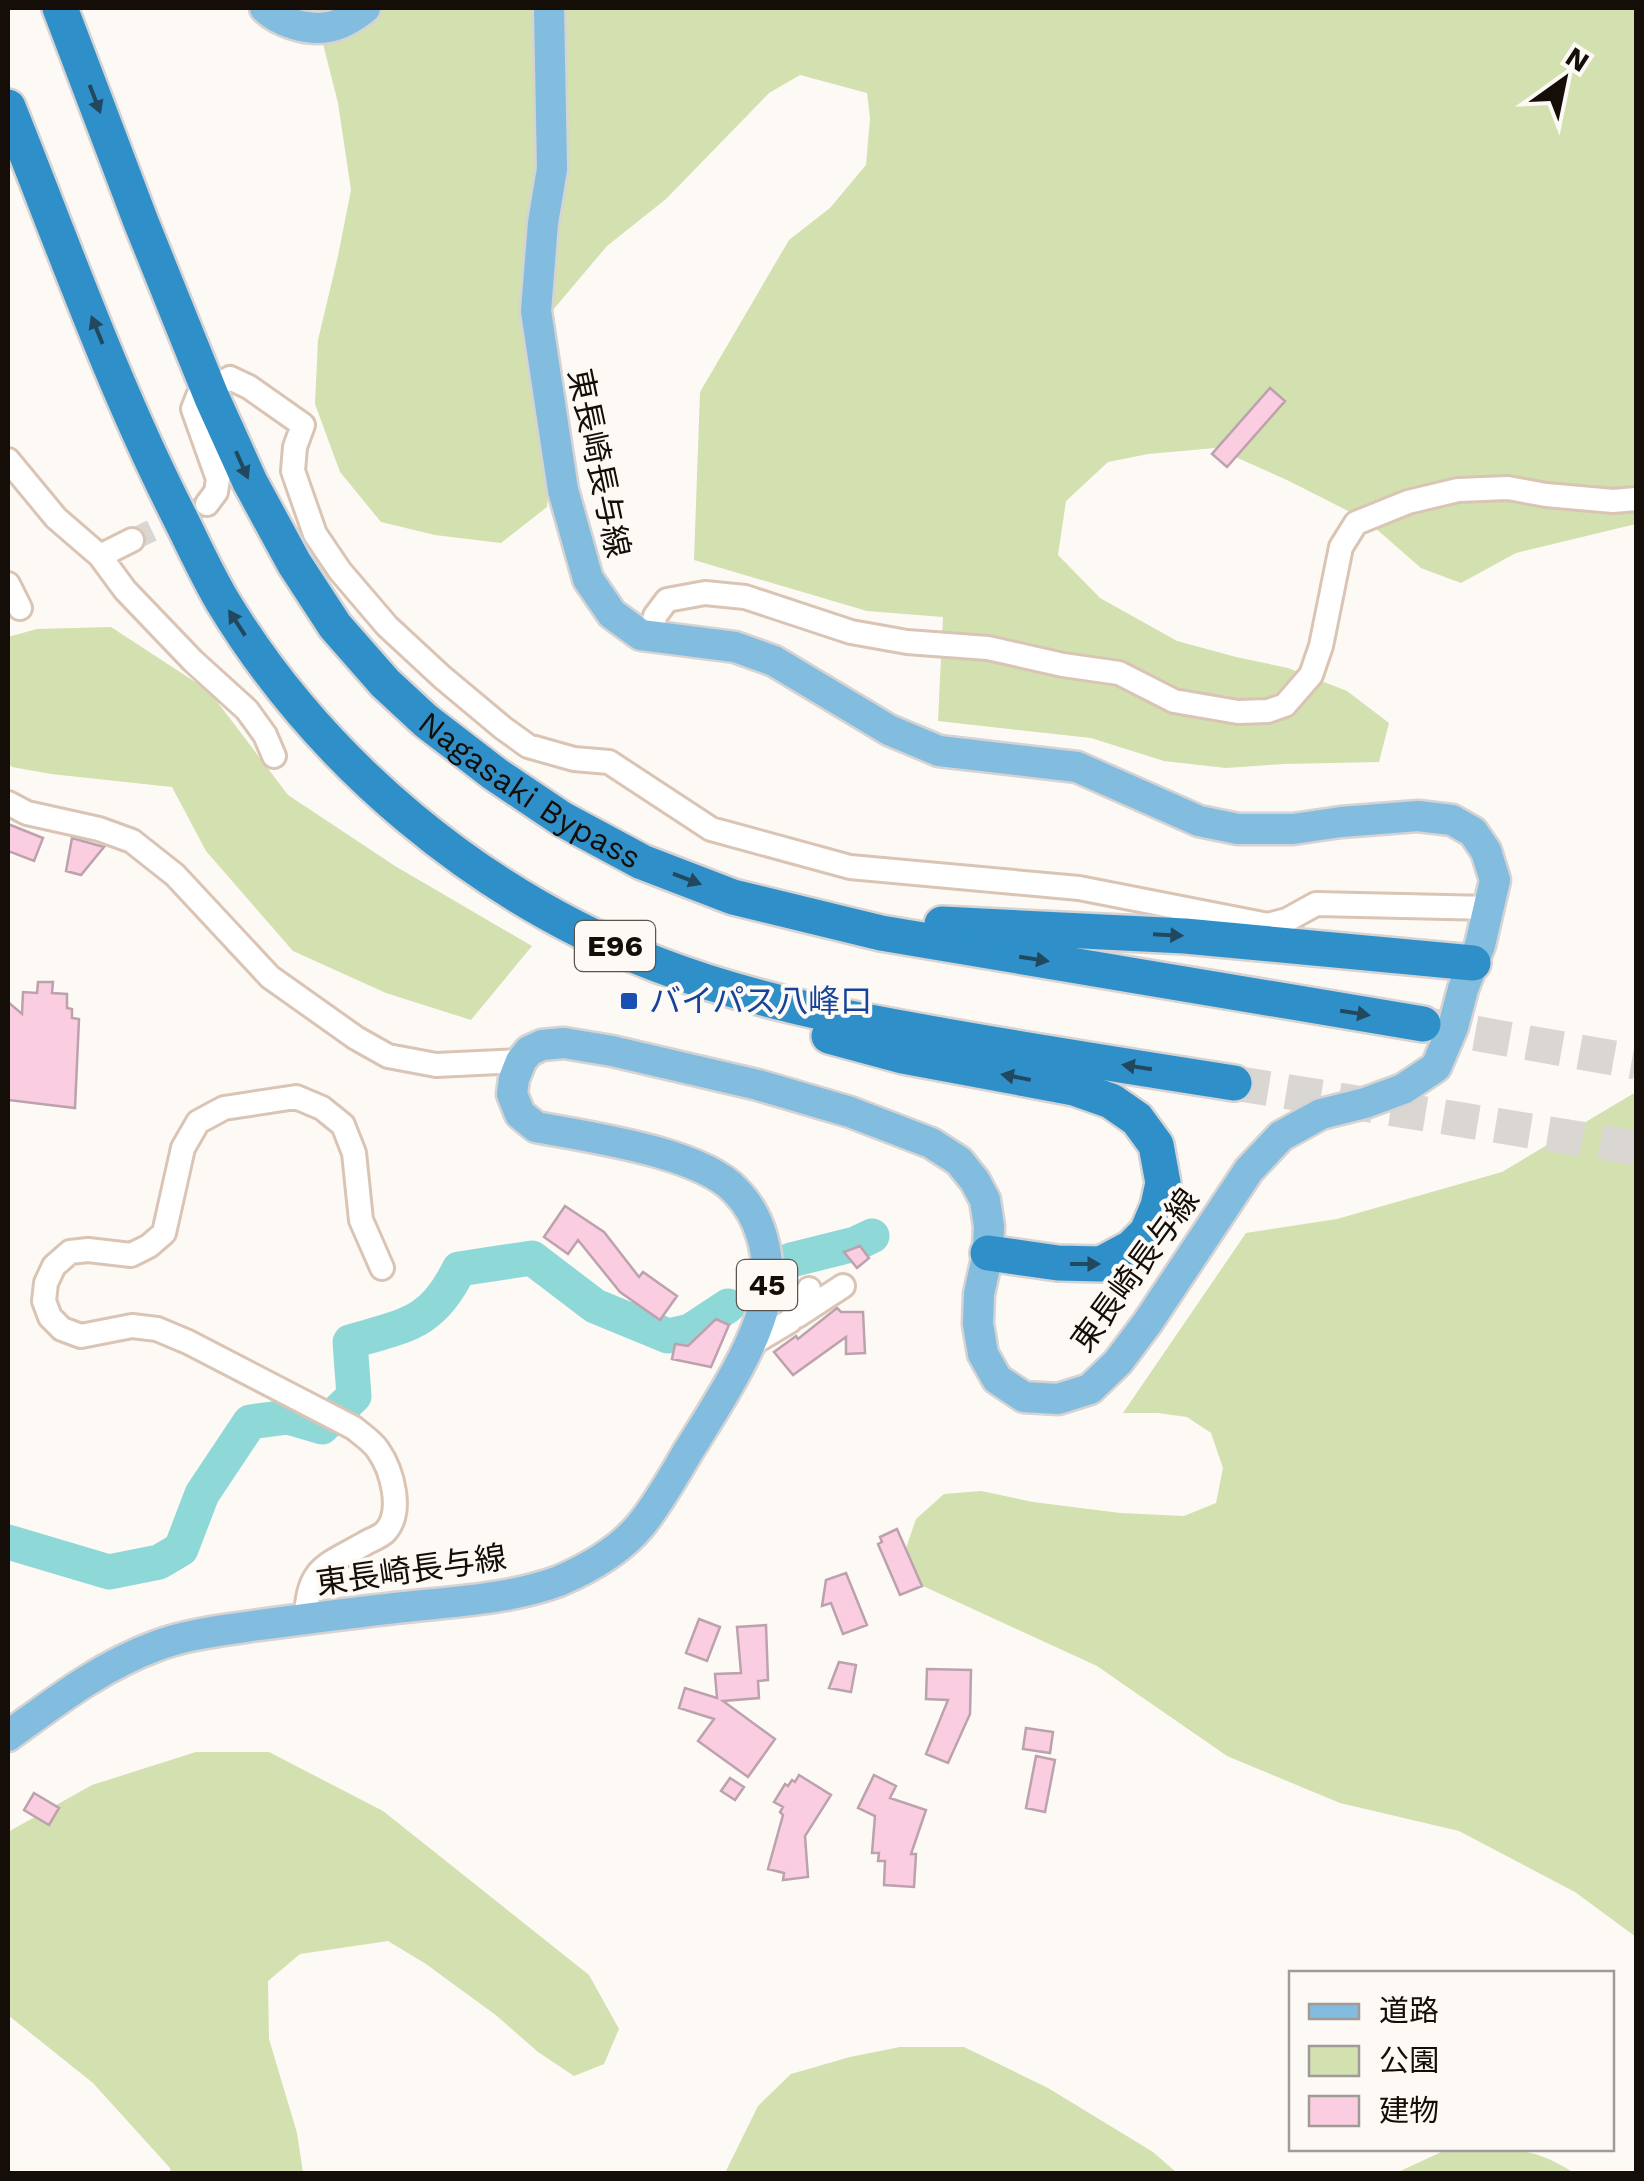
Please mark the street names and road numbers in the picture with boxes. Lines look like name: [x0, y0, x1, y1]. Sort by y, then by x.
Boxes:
street label: 東長崎長与線: [560, 365, 638, 561]
street label: Nagasaki Bypass: [411, 703, 647, 877]
road number: E96: [575, 921, 655, 971]
street label: 東長崎長与線: [1063, 1181, 1207, 1359]
road number: 45: [737, 1260, 797, 1310]
street label: 東長崎長与線: [313, 1538, 509, 1602]

